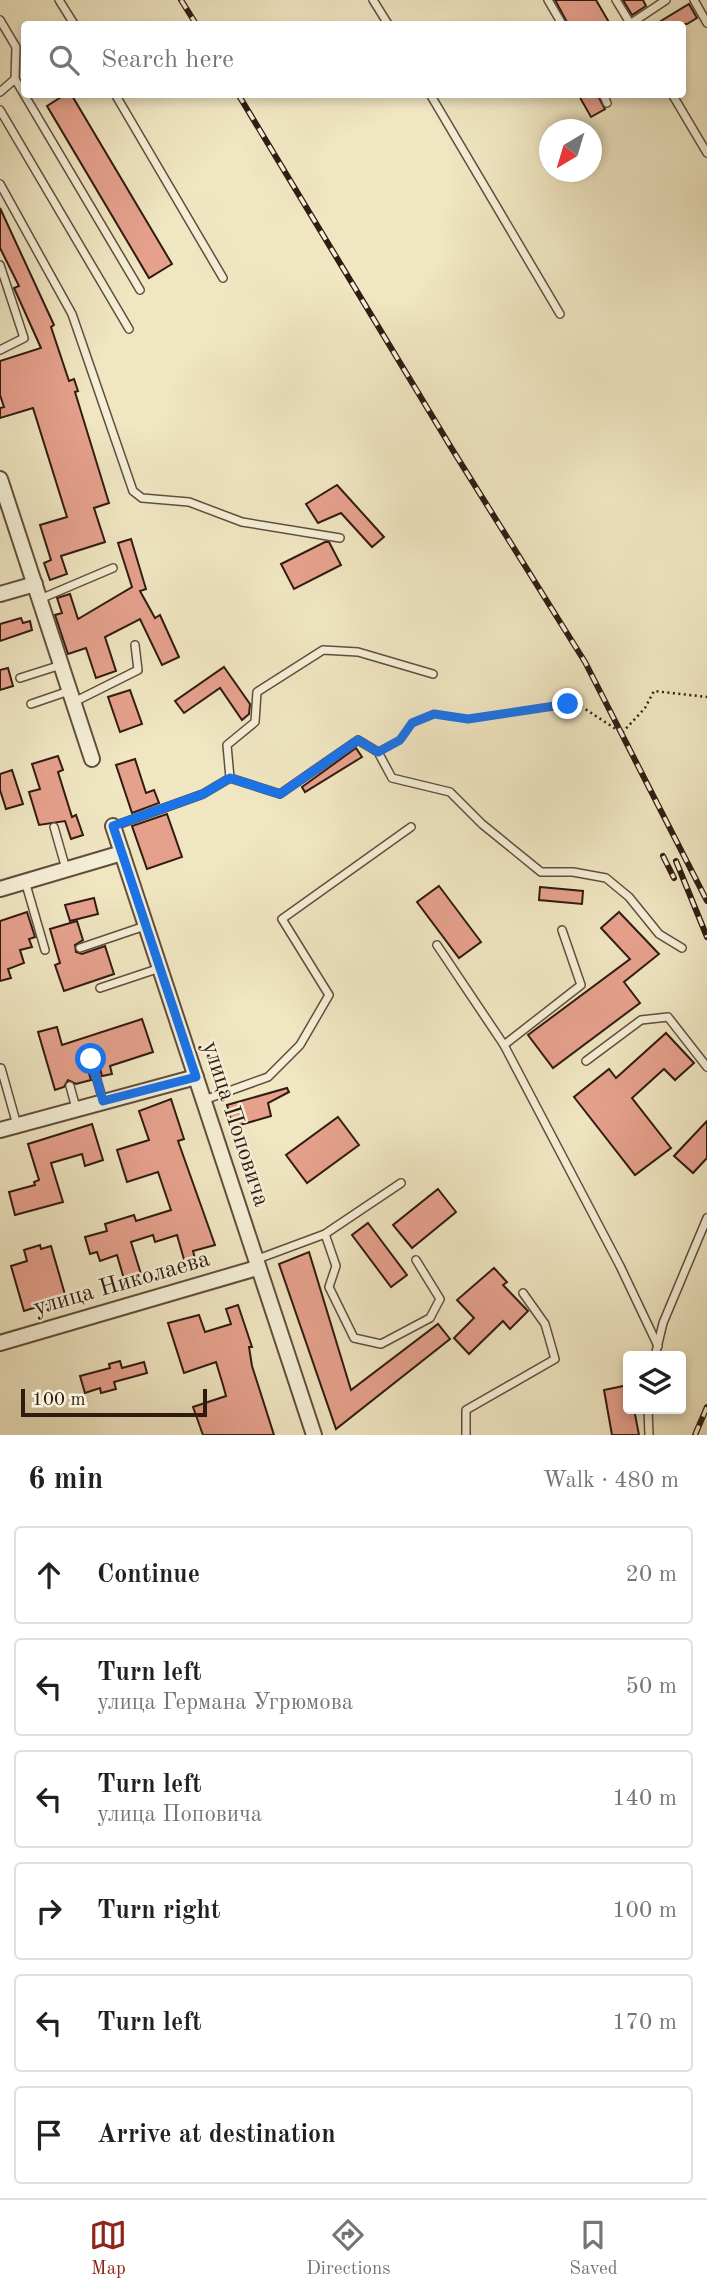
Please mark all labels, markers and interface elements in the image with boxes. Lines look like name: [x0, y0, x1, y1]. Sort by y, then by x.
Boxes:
search box: [21, 21, 686, 98]
icon: search: [45, 41, 83, 79]
text: Search here: [101, 47, 234, 73]
north arrow: [539, 119, 602, 182]
route end: [552, 688, 583, 719]
street label: улица Поповича: [197, 1038, 273, 1210]
route start: [75, 1043, 106, 1074]
street label: улица Николаева: [31, 1247, 213, 1321]
map controls: [623, 1351, 686, 1414]
button: layers: [623, 1351, 686, 1414]
scale bar: [21, 1386, 206, 1418]
text: 100 m: [32, 1391, 85, 1410]
text: 6 min: [28, 1465, 103, 1495]
text: Walk · 480 m: [543, 1469, 679, 1492]
icon: ahead: [30, 1556, 68, 1594]
text: Continue: [97, 1562, 200, 1588]
text: 20 m: [626, 1563, 677, 1586]
text: Turn left: [97, 1660, 202, 1686]
icon: left: [30, 1668, 68, 1706]
text: 50 m: [626, 1675, 677, 1698]
text: улица Германа Угрюмова: [97, 1691, 353, 1714]
text: Turn left: [97, 1772, 202, 1798]
icon: left: [30, 1780, 68, 1818]
text: 140 m: [612, 1787, 677, 1810]
text: улица Поповича: [97, 1803, 262, 1826]
icon: right: [30, 1892, 68, 1930]
text: Turn right: [97, 1898, 220, 1924]
text: 100 m: [612, 1899, 677, 1922]
icon: left: [30, 2004, 68, 2042]
text: Turn left: [97, 2010, 202, 2036]
text: 170 m: [612, 2011, 677, 2034]
icon: arrive: [30, 2116, 68, 2154]
text: Arrive at destination: [97, 2122, 336, 2148]
tab: Map: [89, 2216, 127, 2281]
tab: Directions: [306, 2216, 391, 2281]
tab: Saved: [569, 2216, 618, 2281]

